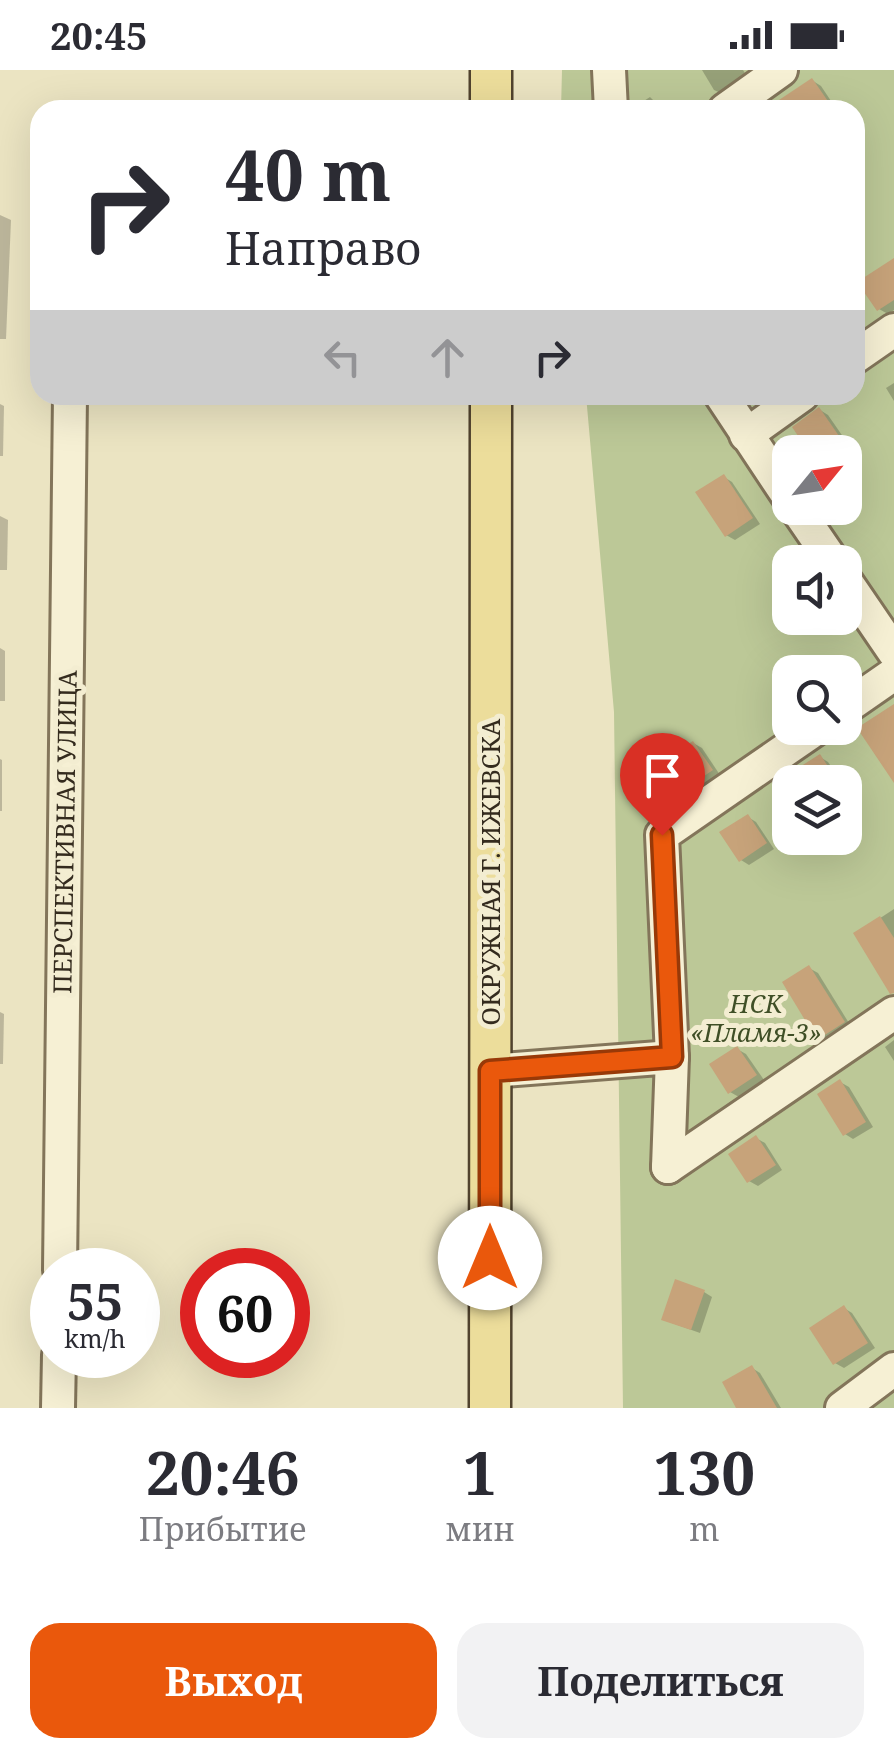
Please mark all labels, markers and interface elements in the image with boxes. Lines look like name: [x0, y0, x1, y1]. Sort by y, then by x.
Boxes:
text: 20:45: [50, 9, 147, 61]
text: 40 m: [225, 126, 391, 222]
icon: right: [60, 140, 190, 270]
text: Направо: [225, 217, 421, 278]
icon: left: [315, 330, 370, 385]
icon: ahead: [420, 330, 475, 385]
icon: right: [525, 330, 580, 385]
north arrow: [772, 435, 862, 525]
map controls: [772, 435, 862, 855]
button: sound: [772, 545, 862, 635]
button: search: [772, 655, 862, 745]
street label: ПЕРСПЕКТИВНАЯ УЛИЦА: [44, 670, 84, 994]
street label: ОКРУЖНАЯ Г. ИЖЕВСКА: [473, 718, 507, 1025]
pin: [620, 733, 705, 836]
icon: arrive: [635, 748, 690, 803]
button: layers: [772, 765, 862, 855]
park label: НСК «Пламя-3»: [690, 986, 822, 1049]
position arrow: [438, 1206, 542, 1310]
speed limit sign: 60: [180, 1248, 310, 1378]
text: 55: [67, 1267, 123, 1335]
text: km/h: [64, 1321, 126, 1355]
text: 20:46: [146, 1431, 300, 1513]
text: 1: [463, 1431, 497, 1513]
text: 130: [654, 1431, 755, 1513]
text: Прибытие: [139, 1507, 307, 1550]
text: мин: [445, 1507, 515, 1550]
text: m: [689, 1507, 719, 1550]
button: Выход: [30, 1623, 437, 1738]
button: Поделиться: [457, 1623, 864, 1738]

